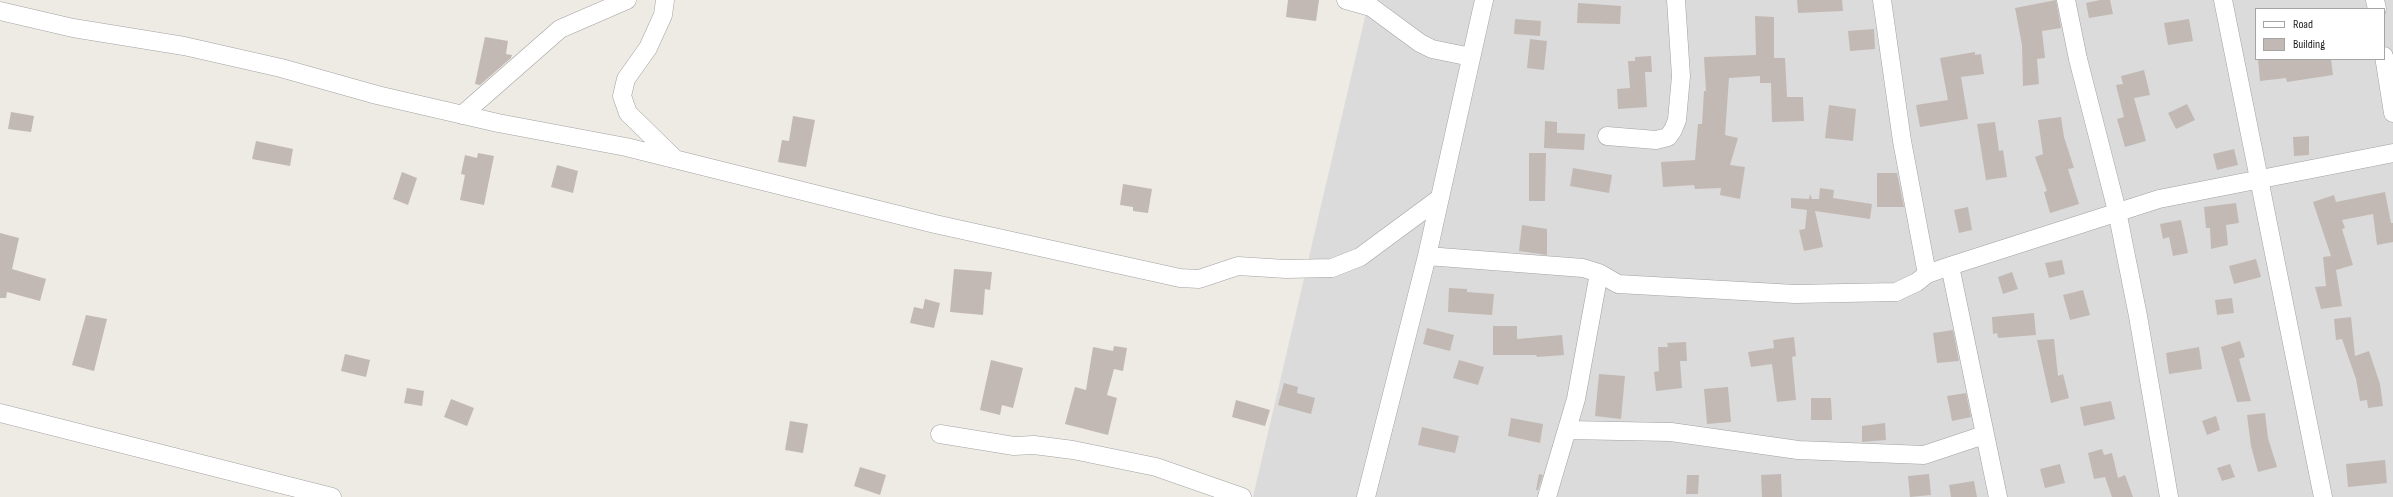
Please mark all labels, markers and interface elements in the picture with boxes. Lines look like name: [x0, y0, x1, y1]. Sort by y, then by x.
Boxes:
legend: [2255, 8, 2385, 60]
text: Road: [2293, 17, 2313, 32]
text: Building: [2293, 37, 2325, 52]

